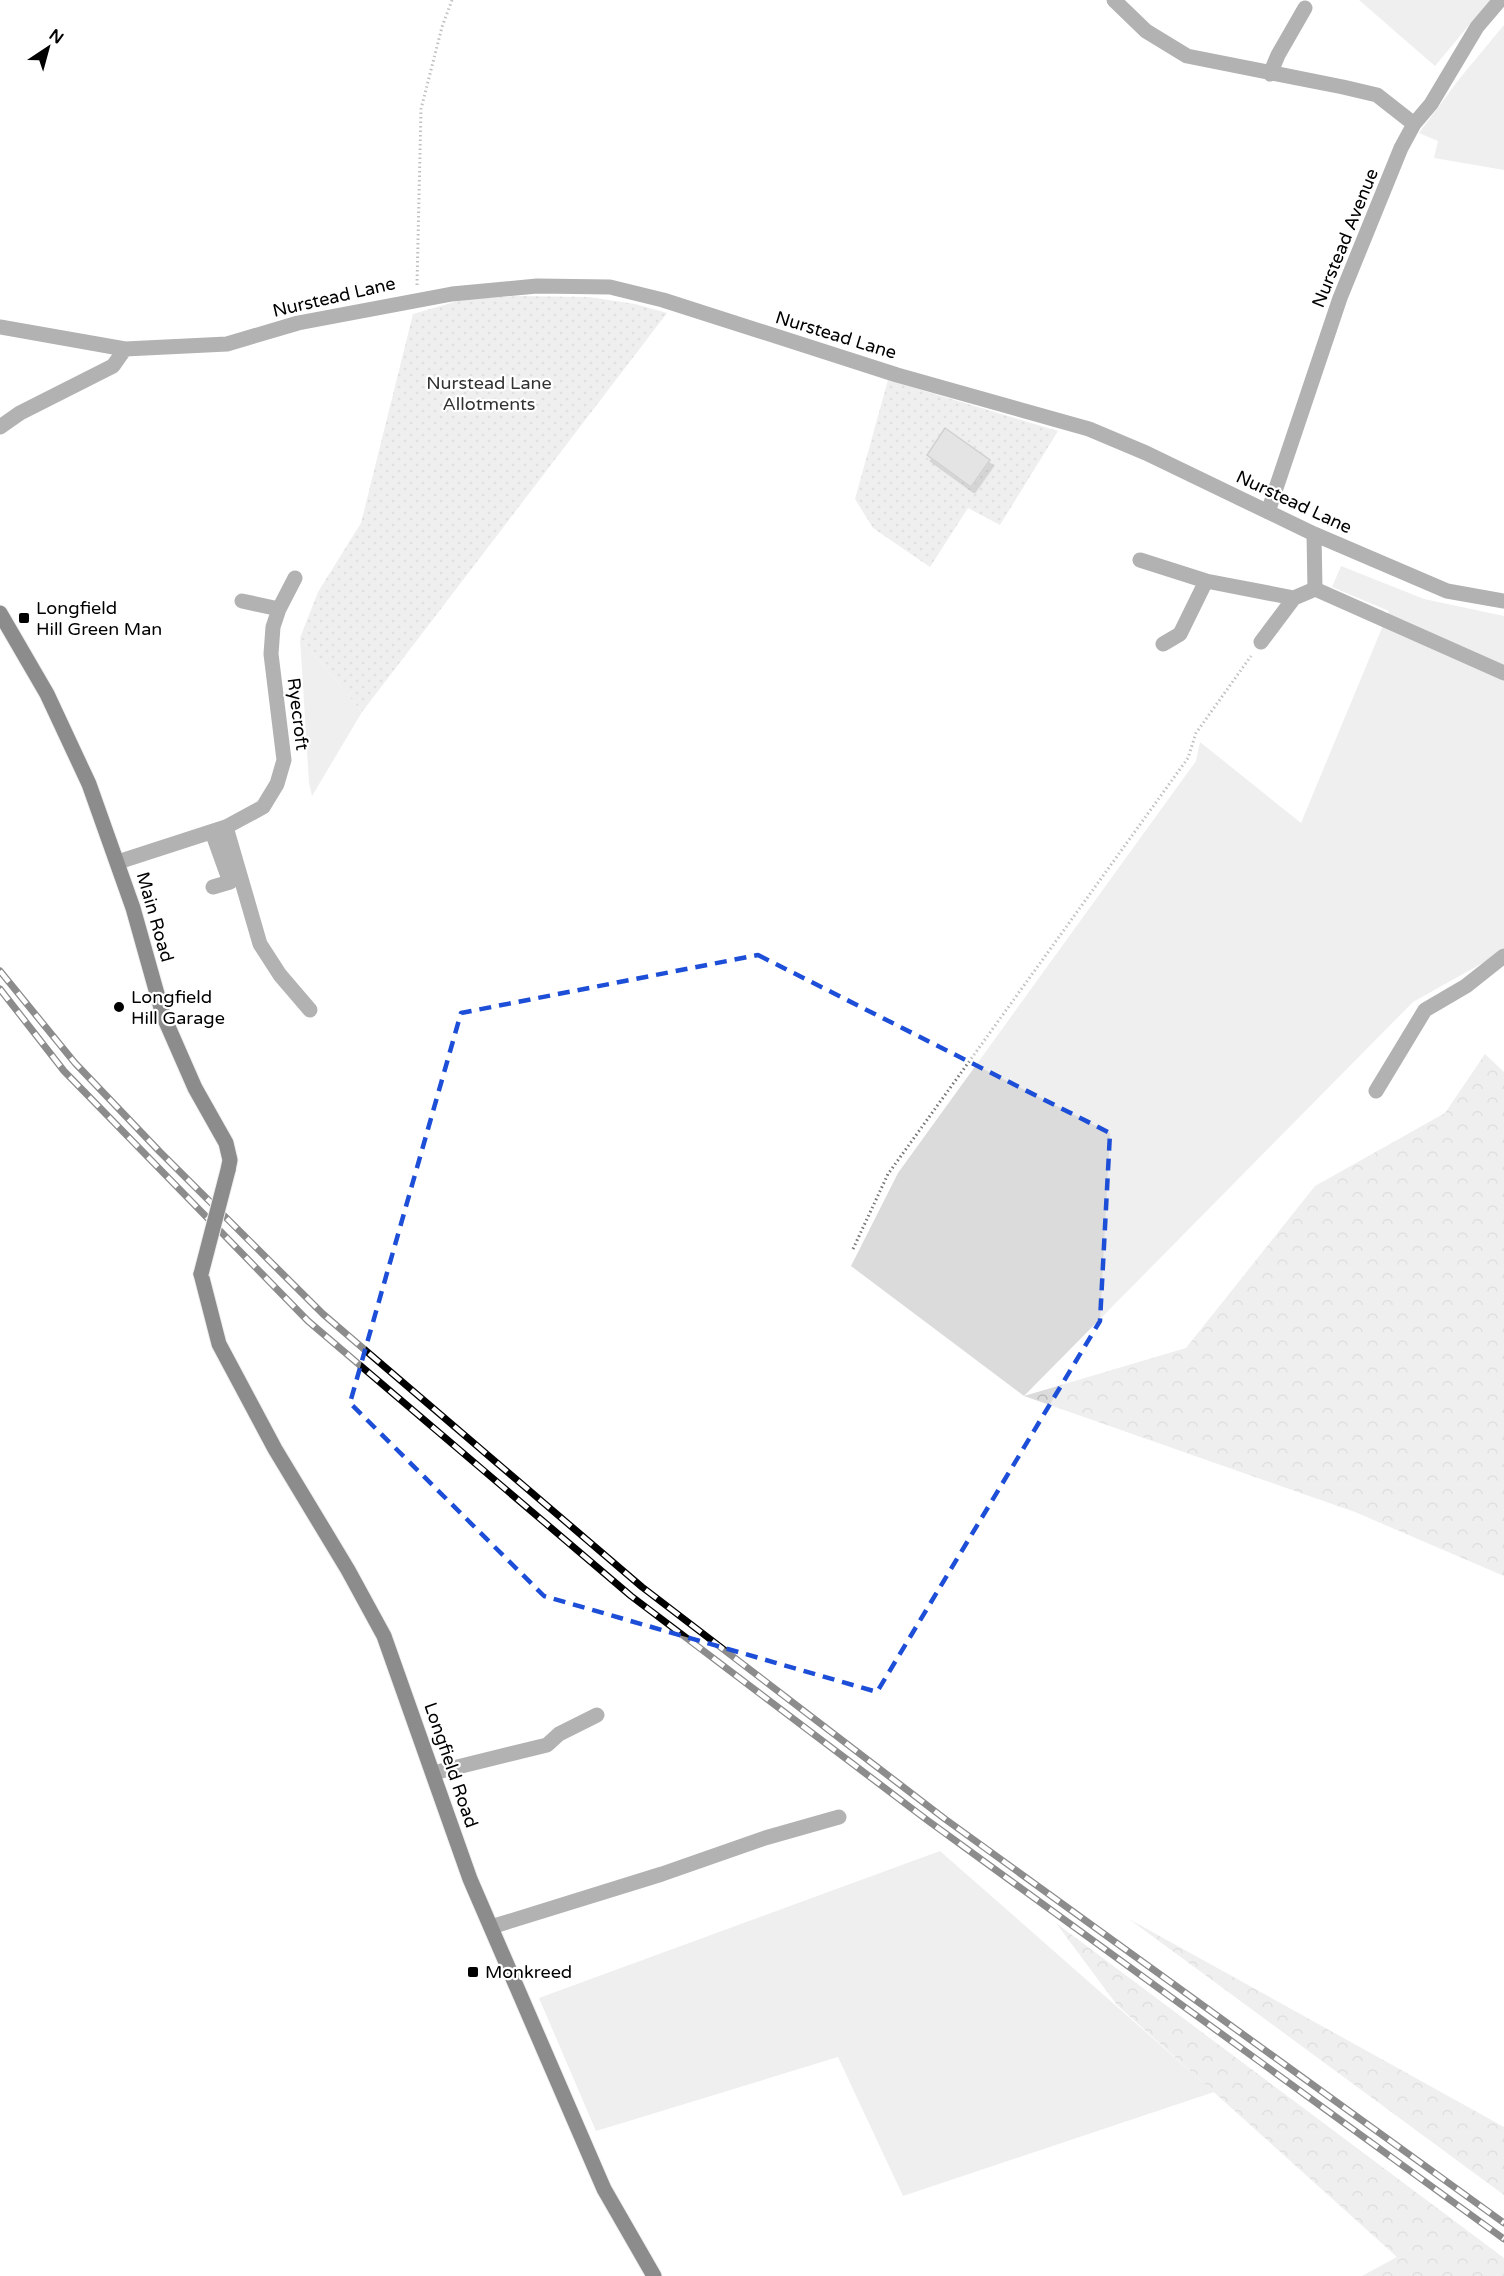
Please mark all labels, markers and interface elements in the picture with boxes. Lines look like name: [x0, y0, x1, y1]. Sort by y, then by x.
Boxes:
north arrow: [18, 18, 78, 78]
text: N: [45, 25, 67, 49]
street label: Nurstead Avenue: [1307, 165, 1383, 311]
street label: Nurstead Lane: [270, 272, 398, 322]
street label: Nurstead Lane: [773, 306, 899, 364]
park label: Nurstead Lane Allotments: [426, 372, 552, 415]
street label: Nurstead Lane: [1233, 466, 1355, 538]
place label: Longfield Hill Green Man: [36, 597, 162, 640]
marker: Longfield Hill Green Man: [17, 611, 31, 625]
street label: Ryecroft: [283, 676, 313, 752]
street label: Main Road: [132, 869, 178, 965]
place label: Longfield Hill Garage: [131, 986, 225, 1029]
marker: Longfield Hill Garage: [112, 1000, 126, 1014]
street label: Longfield Road: [419, 1699, 483, 1831]
place label: Monkreed: [485, 1961, 572, 1983]
marker: Monkreed: [466, 1965, 480, 1979]

